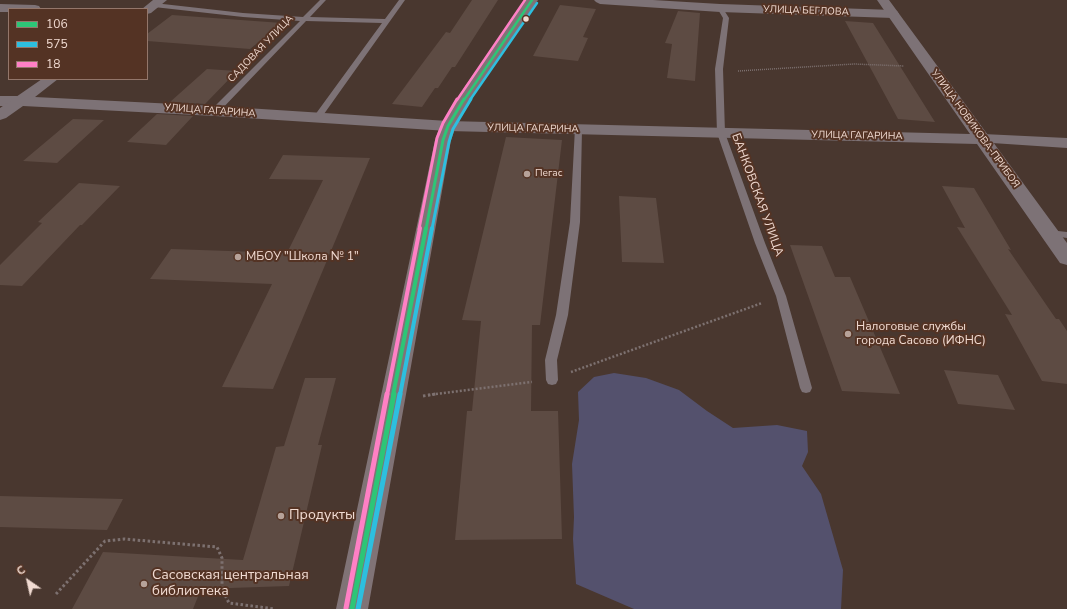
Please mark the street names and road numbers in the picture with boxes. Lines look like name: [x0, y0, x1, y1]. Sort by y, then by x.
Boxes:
street label: УЛИЦА БЕГЛОВА: [763, 4, 849, 18]
street label: САДОВАЯ УЛИЦА: [226, 13, 296, 85]
street label: УЛИЦА НОВИКОВА-ПРИБОЯ: [928, 68, 1022, 190]
street label: УЛИЦА ГАГАРИНА: [164, 102, 256, 120]
street label: УЛИЦА ГАГАРИНА: [487, 122, 579, 136]
street label: УЛИЦА ГАГАРИНА: [811, 129, 903, 143]
street label: БАНКОВСКАЯ УЛИЦА: [728, 132, 786, 258]

